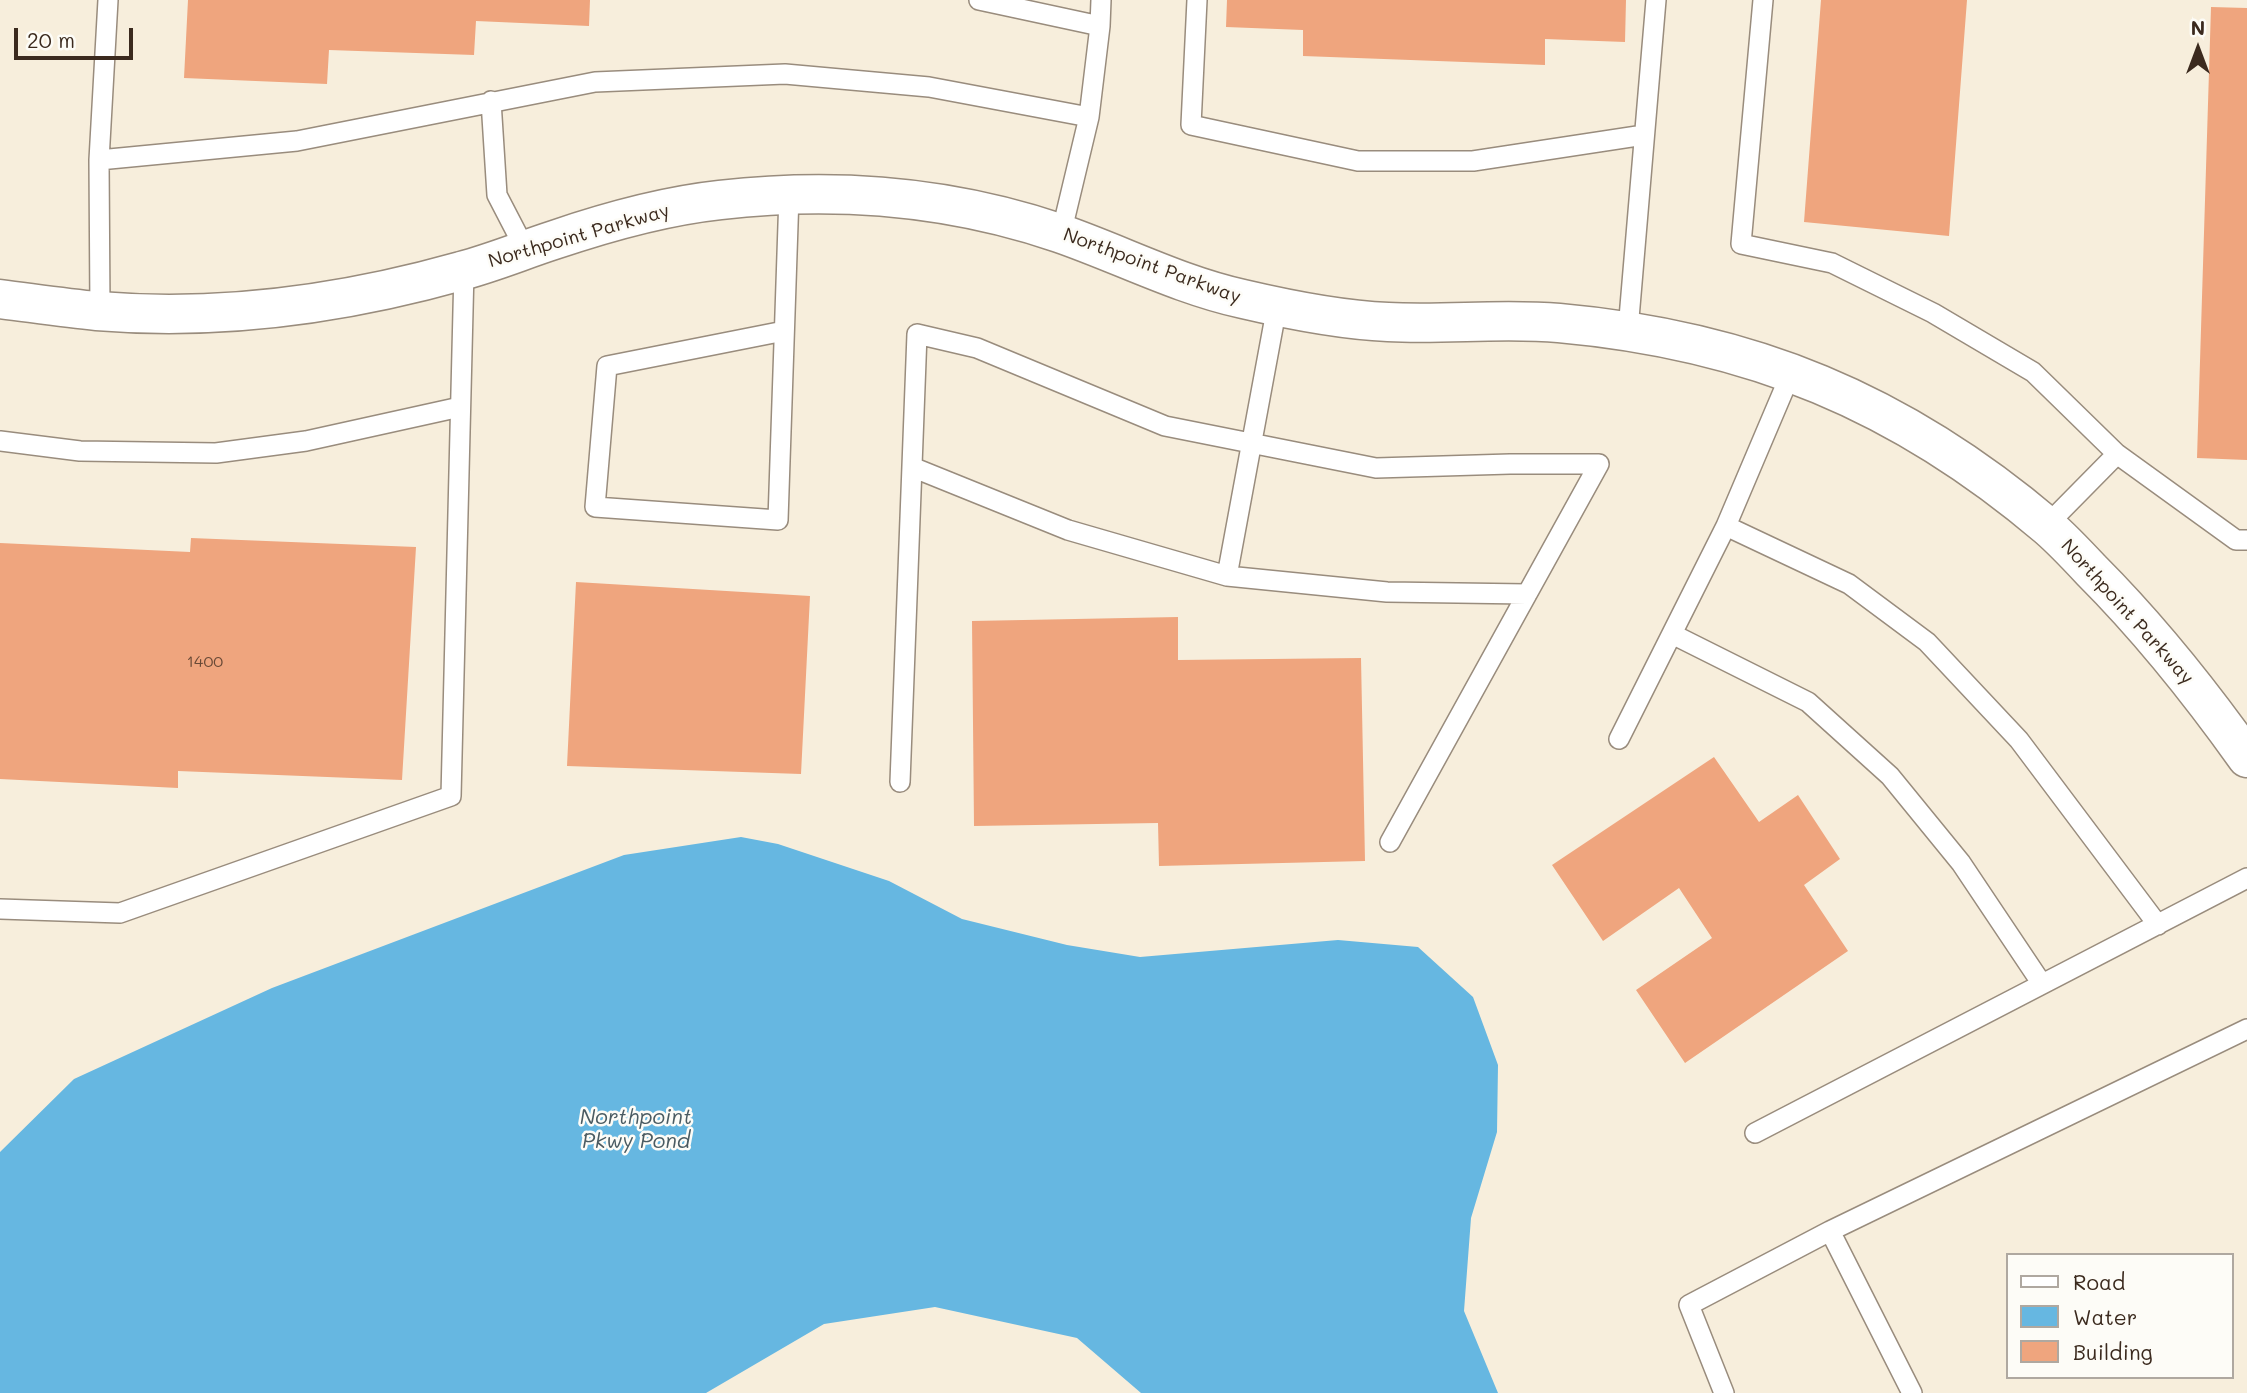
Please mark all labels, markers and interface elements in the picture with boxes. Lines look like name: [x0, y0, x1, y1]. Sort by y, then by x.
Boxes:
scale bar: [18, 14, 136, 58]
north arrow: [2163, 14, 2233, 84]
text: N: [2191, 15, 2205, 40]
text: 20 m: [27, 26, 75, 53]
street label: Northpoint Parkway: [486, 199, 672, 273]
street label: Northpoint Parkway: [1060, 223, 1244, 309]
street label: Northpoint Parkway: [2056, 535, 2198, 689]
house number: 1400: [187, 652, 223, 672]
water label: Northpoint Pkwy Pond: [580, 1105, 692, 1155]
legend: [2006, 1253, 2233, 1379]
text: Road: [2073, 1268, 2125, 1295]
text: Water: [2073, 1303, 2137, 1330]
text: Building: [2073, 1338, 2153, 1365]

